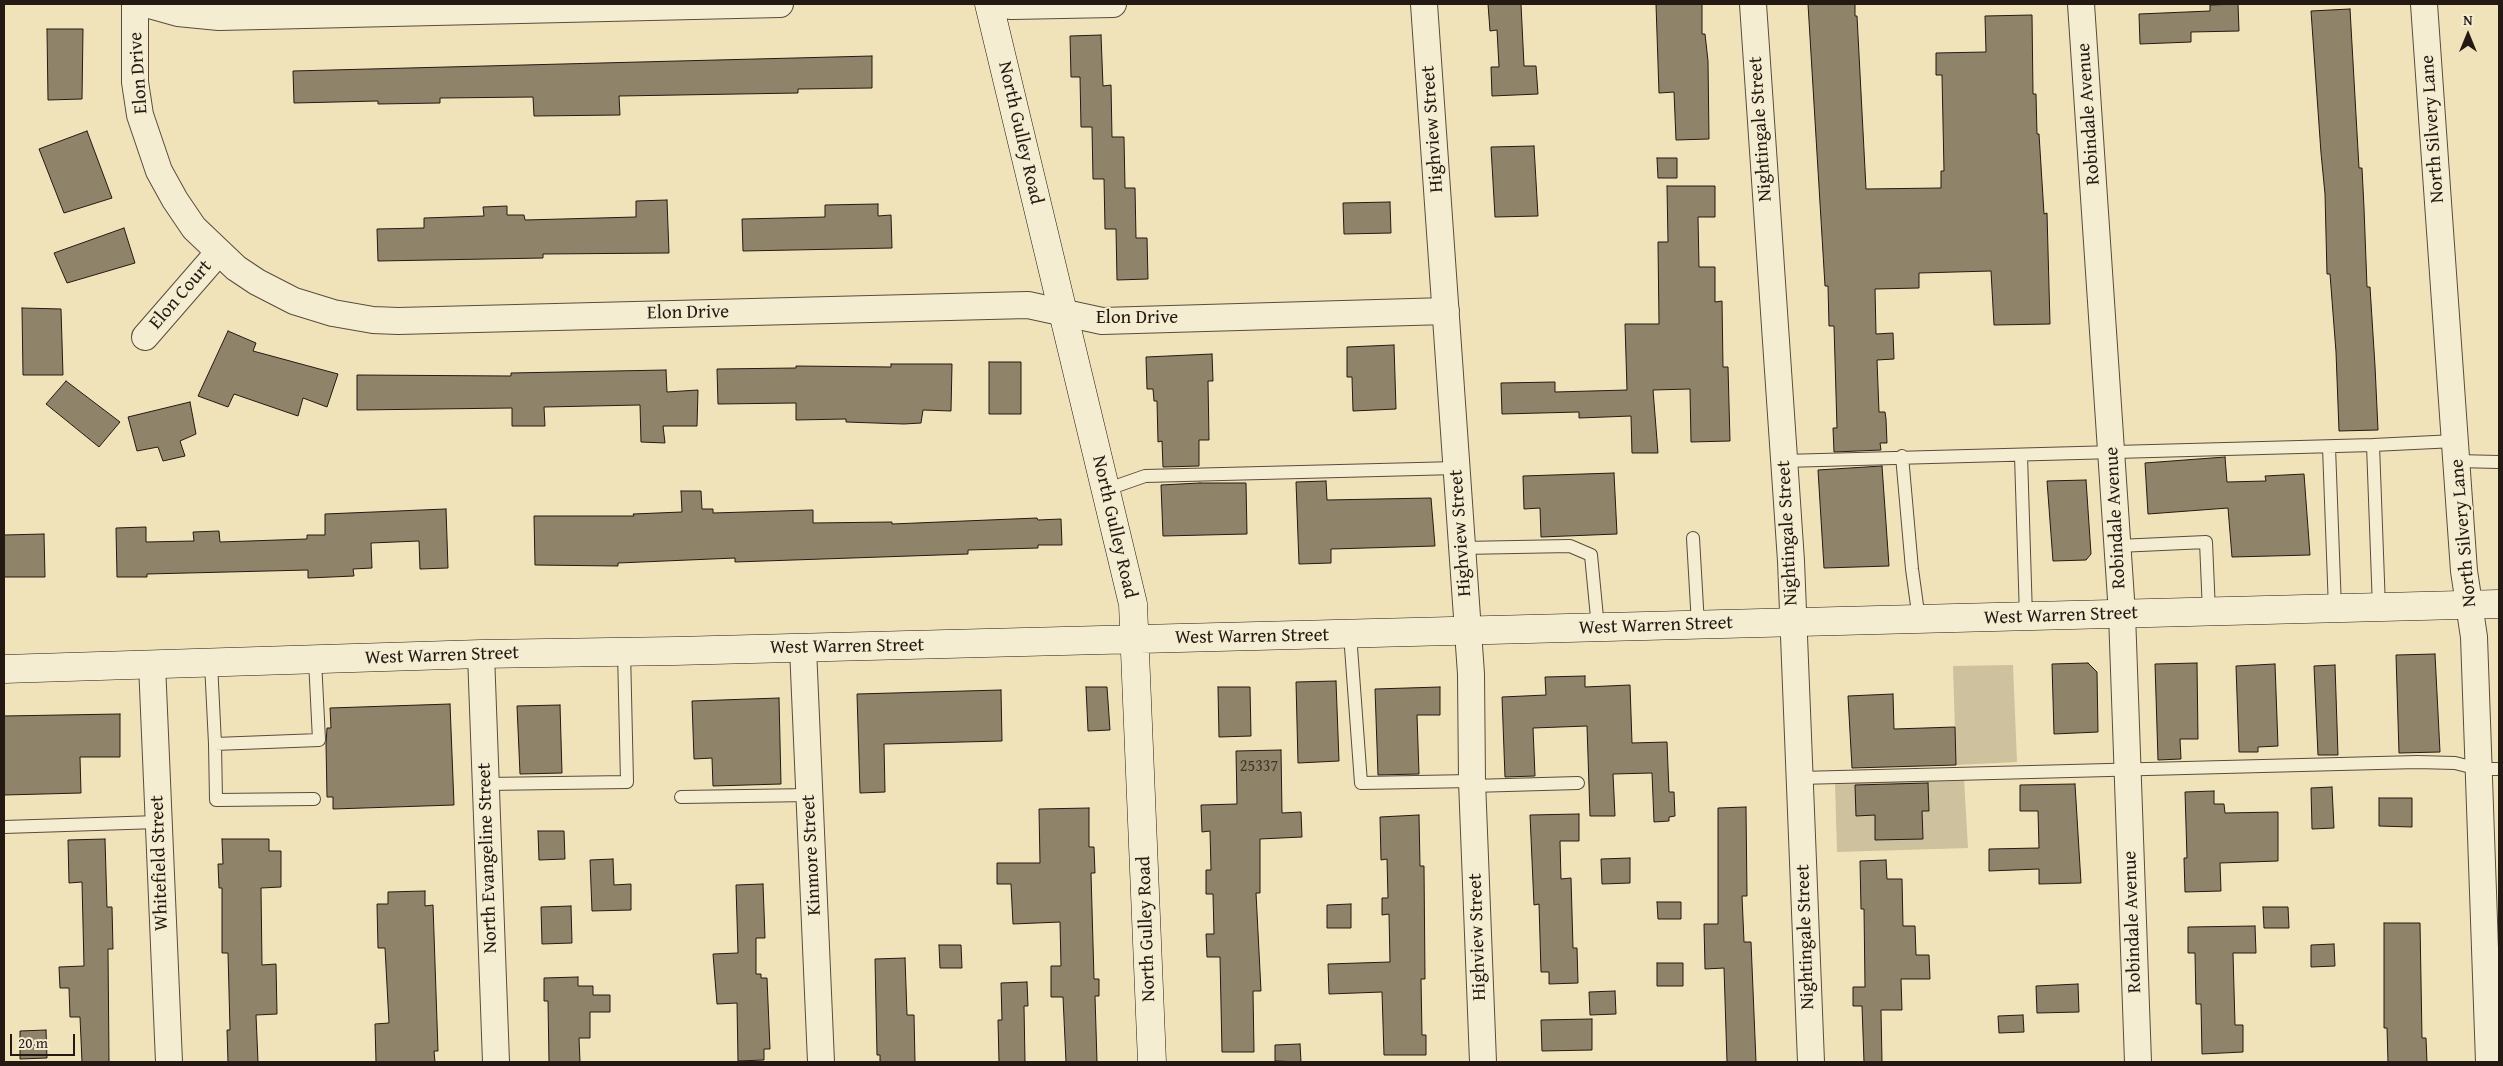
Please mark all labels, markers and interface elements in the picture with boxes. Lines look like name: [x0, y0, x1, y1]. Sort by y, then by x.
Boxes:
north arrow: [2443, 10, 2493, 60]
text: N: [2463, 10, 2473, 30]
street label: Elon Drive: [125, 31, 153, 115]
street label: Robindale Avenue: [2073, 42, 2105, 186]
street label: North Silvery Lane: [2416, 54, 2450, 204]
street label: Nightingale Street: [1745, 56, 1777, 202]
street label: North Gulley Road: [992, 59, 1048, 207]
street label: Highview Street: [1417, 65, 1449, 193]
street label: Elon Court: [145, 256, 217, 334]
street label: Elon Drive: [647, 301, 729, 325]
street label: Elon Drive: [1096, 307, 1178, 329]
street label: Robindale Avenue: [2101, 446, 2131, 590]
street label: North Gulley Road: [1086, 453, 1142, 601]
street label: North Silvery Lane: [2446, 458, 2482, 608]
street label: Nightingale Street: [1773, 460, 1803, 606]
street label: Highview Street: [1445, 469, 1477, 597]
street label: West Warren Street: [1983, 602, 2139, 630]
street label: West Warren Street: [1578, 612, 1734, 640]
street label: West Warren Street: [1175, 624, 1329, 650]
street label: West Warren Street: [770, 634, 924, 660]
street label: West Warren Street: [364, 642, 520, 670]
house number: 25337: [1240, 757, 1278, 777]
street label: North Evangeline Street: [473, 762, 503, 954]
street label: Kinmore Street: [797, 794, 827, 916]
street label: Whitefield Street: [146, 795, 174, 931]
street label: Robindale Avenue: [2119, 850, 2147, 994]
street label: North Gulley Road: [1133, 856, 1161, 1002]
street label: Nightingale Street: [1792, 864, 1820, 1010]
street label: Highview Street: [1464, 873, 1492, 1001]
scale bar: [12, 1024, 78, 1056]
text: 20 m: [18, 1032, 48, 1053]

